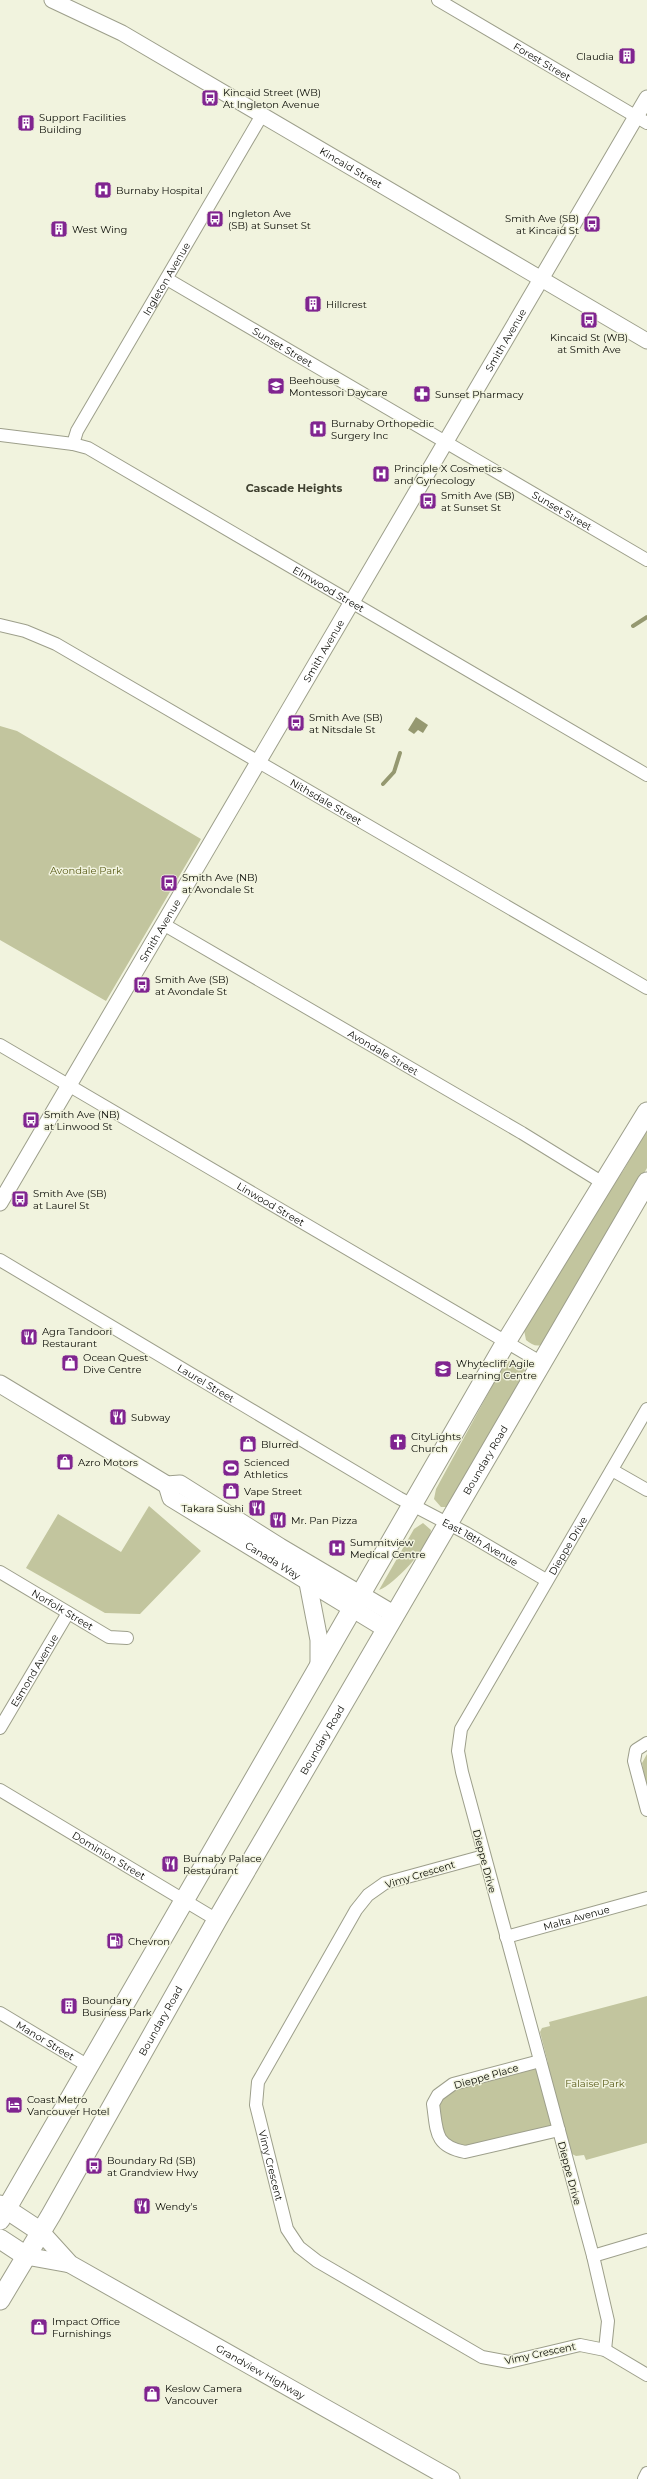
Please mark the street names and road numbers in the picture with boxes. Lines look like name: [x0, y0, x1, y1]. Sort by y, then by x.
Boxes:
street label: Forest Street: [511, 40, 573, 84]
street label: Kincaid Street: [317, 144, 385, 191]
street label: Ingleton Avenue: [140, 240, 193, 318]
street label: Smith Avenue: [482, 307, 529, 374]
street label: Sunset Street: [250, 324, 315, 370]
street label: Sunset Street: [530, 488, 594, 533]
street label: Elmwood Street: [290, 563, 367, 615]
street label: Smith Avenue: [300, 617, 347, 685]
street label: Nithsdale Street: [288, 776, 364, 828]
street label: Smith Avenue: [137, 897, 184, 964]
street label: Avondale Street: [345, 1027, 421, 1078]
street label: Linwood Street: [234, 1179, 307, 1229]
street label: Laurel Street: [175, 1361, 237, 1405]
street label: Boundary Road: [460, 1423, 511, 1497]
street label: Dieppe Drive: [546, 1514, 590, 1577]
street label: East 18th Avenue: [440, 1516, 520, 1569]
street label: Canada Way: [243, 1539, 303, 1583]
street label: Norfolk Street: [29, 1586, 96, 1633]
street label: Esmond Avenue: [8, 1632, 61, 1709]
street label: Boundary Road: [297, 1703, 348, 1777]
street label: Dieppe Drive: [470, 1828, 499, 1894]
street label: Dominion Street: [70, 1829, 148, 1883]
street label: Vimy Crescent: [384, 1858, 457, 1891]
street label: Malta Avenue: [542, 1903, 611, 1933]
street label: Boundary Road: [136, 1984, 186, 2058]
street label: Manor Street: [14, 2018, 77, 2063]
street label: Dieppe Place: [452, 2061, 520, 2092]
street label: Vimy Crescent: [256, 2129, 286, 2202]
street label: Dieppe Drive: [555, 2140, 584, 2206]
street label: Vimy Crescent: [503, 2340, 577, 2367]
street label: Grandview Highway: [213, 2342, 308, 2403]

